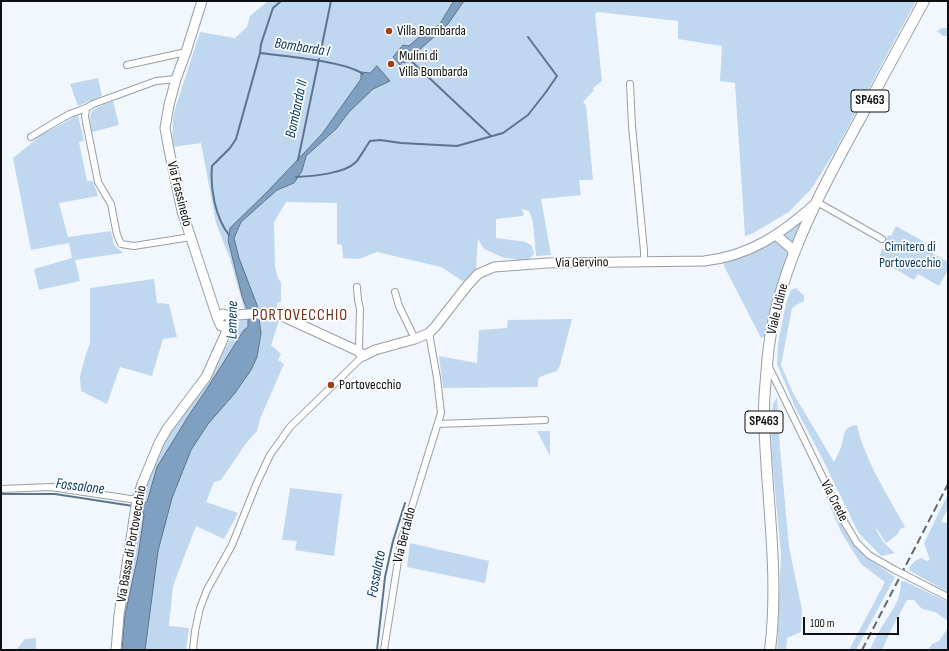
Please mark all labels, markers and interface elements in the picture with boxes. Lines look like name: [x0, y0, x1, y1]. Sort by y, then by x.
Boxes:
place label: Villa Bombarda: [397, 23, 466, 39]
marker: Villa Bombarda: [384, 26, 394, 36]
water label: Bombarda I: [273, 35, 331, 61]
place label: Mulini di Villa Bombarda: [399, 48, 468, 80]
marker: Mulini di Villa Bombarda: [386, 59, 396, 69]
water label: Bombarda II: [282, 78, 312, 140]
road number: SP463: [851, 90, 889, 112]
street label: Via Frassinedo: [163, 160, 195, 228]
park label: Cimitero di Portovecchio: [879, 239, 941, 272]
street label: Via Gervino: [555, 254, 609, 272]
street label: Viale Udine: [764, 282, 792, 336]
water label: Lemene: [224, 301, 242, 339]
district label: PORTOVECCHIO: [252, 306, 348, 326]
place label: Portovecchio: [339, 377, 401, 393]
marker: Portovecchio: [326, 380, 336, 390]
road number: SP463: [745, 411, 783, 433]
water label: Fossalone: [55, 475, 105, 499]
street label: Via Crede: [816, 478, 852, 524]
street label: Via Bassa di Portovecchio: [113, 484, 151, 604]
street label: Via Bertaldo: [390, 506, 420, 564]
water label: Fossalato: [364, 549, 390, 599]
scale bar: [805, 609, 901, 635]
text: 100 m: [810, 616, 835, 631]

